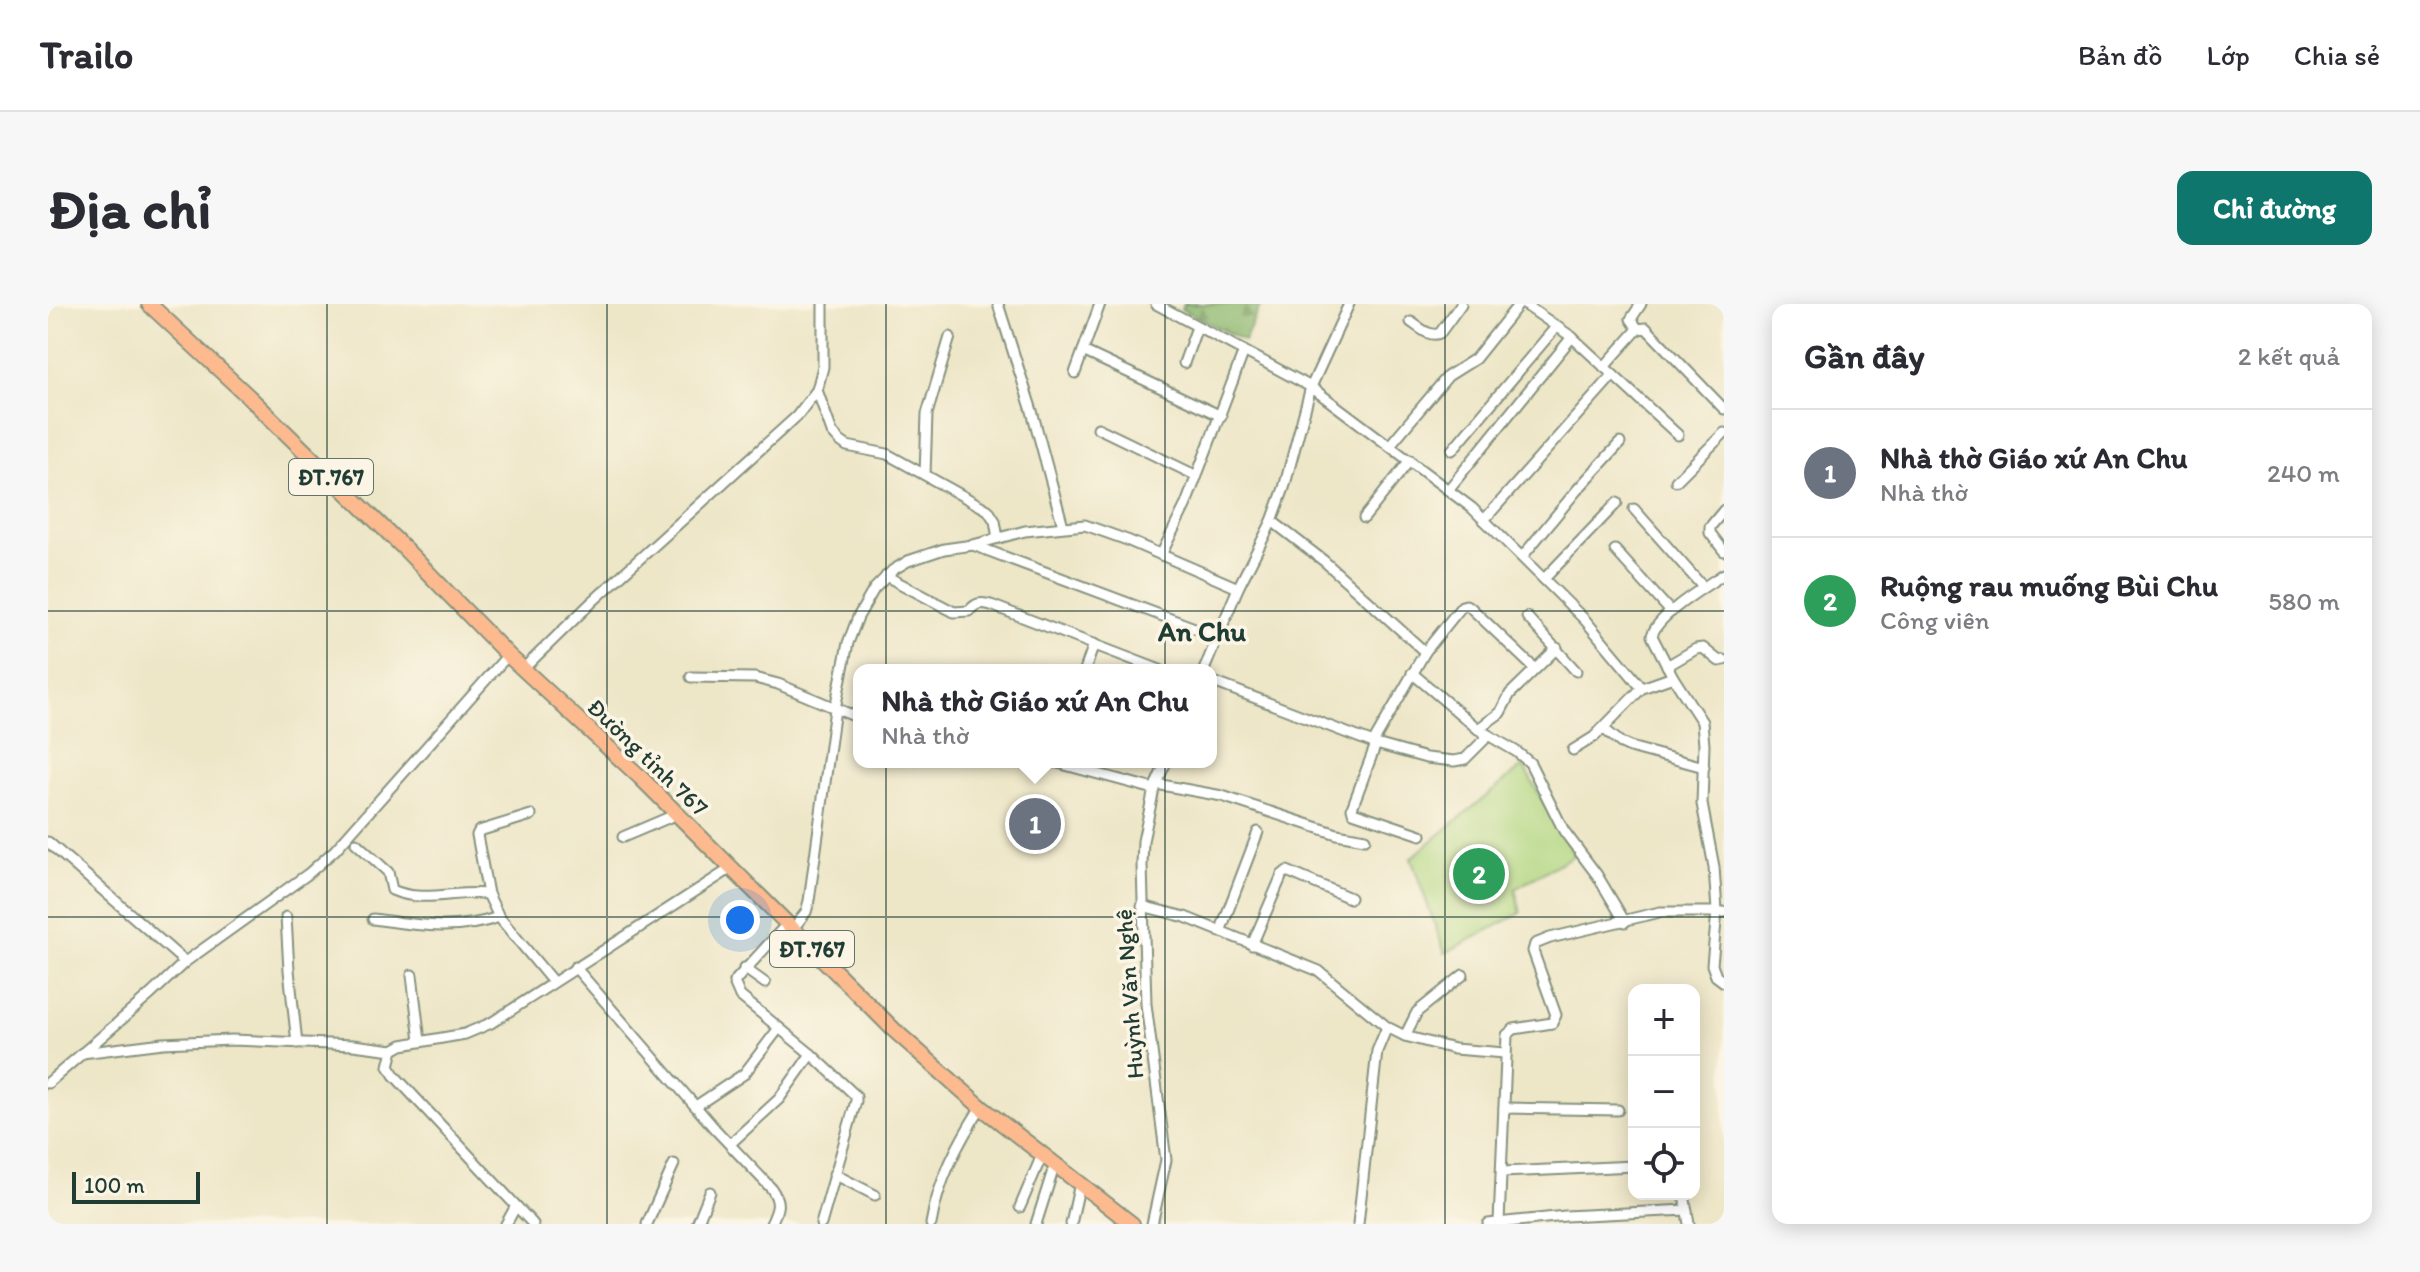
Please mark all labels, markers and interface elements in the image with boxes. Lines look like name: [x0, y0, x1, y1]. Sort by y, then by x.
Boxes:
text: Trailo: [40, 32, 133, 78]
text: Bản đồ: [2078, 38, 2163, 72]
text: Lớp: [2207, 38, 2250, 72]
text: Chia sẻ: [2294, 38, 2380, 72]
button: Chỉ đường: [2177, 171, 2372, 245]
text: Địa chỉ: [48, 175, 211, 242]
text: Gần đây: [1804, 336, 1925, 377]
text: 2 kết quả: [2238, 340, 2340, 372]
text: Nhà thờ Giáo xứ An Chu: [1880, 439, 2188, 476]
text: 1: [1824, 457, 1836, 489]
text: 240 m: [2267, 457, 2340, 489]
road number: ĐT.767: [289, 459, 373, 495]
text: Nhà thờ: [1880, 476, 1968, 508]
text: Ruộng rau muống Bùi Chu: [1880, 567, 2218, 604]
text: 2: [1823, 585, 1837, 617]
text: 580 m: [2268, 585, 2340, 617]
text: Công viên: [1880, 604, 1990, 636]
district label: An Chu: [1157, 614, 1246, 648]
popup: [853, 664, 1217, 768]
text: Nhà thờ Giáo xứ An Chu: [881, 682, 1189, 719]
street label: Đường tỉnh 767: [582, 692, 715, 822]
text: Nhà thờ: [881, 719, 969, 751]
pin: 1: [1009, 794, 1061, 854]
pin: 2: [1453, 844, 1505, 904]
your location: [720, 900, 760, 940]
street label: Huỳnh Văn Nghệ: [1109, 908, 1149, 1080]
road number: ĐT.767: [770, 931, 854, 967]
map controls: [1628, 984, 1700, 1200]
button: +: [1628, 984, 1700, 1056]
button: −: [1628, 1056, 1700, 1128]
button: locate: [1628, 1128, 1700, 1200]
scale bar: [72, 1168, 200, 1204]
text: 100 m: [84, 1172, 145, 1199]

